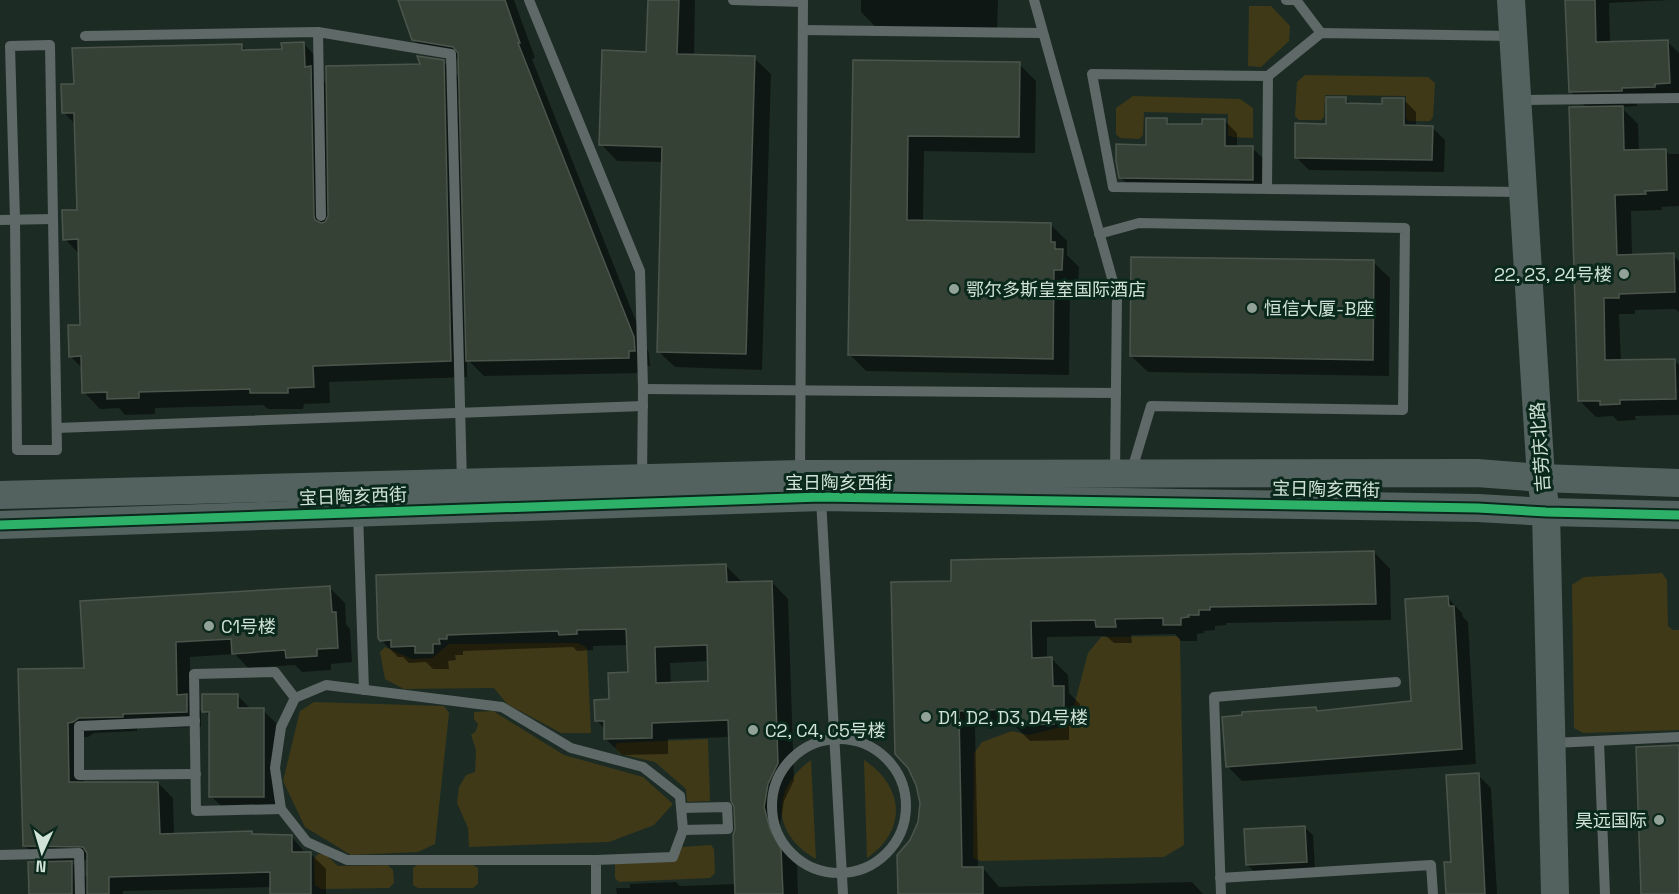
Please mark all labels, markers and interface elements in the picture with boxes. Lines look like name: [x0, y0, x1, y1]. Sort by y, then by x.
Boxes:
place label: 22, 23, 24号楼: [1494, 263, 1612, 286]
marker: 22, 23, 24号楼: [1617, 267, 1631, 281]
place label: 鄂尔多斯皇室国际酒店: [966, 278, 1146, 301]
marker: 鄂尔多斯皇室国际酒店: [947, 282, 961, 296]
place label: 恒信大厦-B座: [1264, 297, 1374, 320]
marker: 恒信大厦-B座: [1245, 301, 1259, 315]
street label: 吉劳庆北路: [1525, 401, 1555, 493]
street label: 宝日陶亥西街: [785, 471, 893, 494]
street label: 宝日陶亥西街: [1272, 477, 1380, 501]
street label: 宝日陶亥西街: [299, 483, 407, 509]
place label: C1号楼: [221, 615, 276, 638]
marker: C1号楼: [202, 619, 216, 633]
place label: D1, D2, D3, D4号楼: [938, 706, 1088, 729]
marker: D1, D2, D3, D4号楼: [919, 710, 933, 724]
place label: C2, C4, C5号楼: [765, 719, 886, 742]
marker: C2, C4, C5号楼: [746, 723, 760, 737]
place label: 昊远国际: [1575, 809, 1647, 832]
marker: 昊远国际: [1652, 813, 1666, 827]
north arrow: [12, 822, 72, 882]
text: N: [35, 856, 47, 877]

